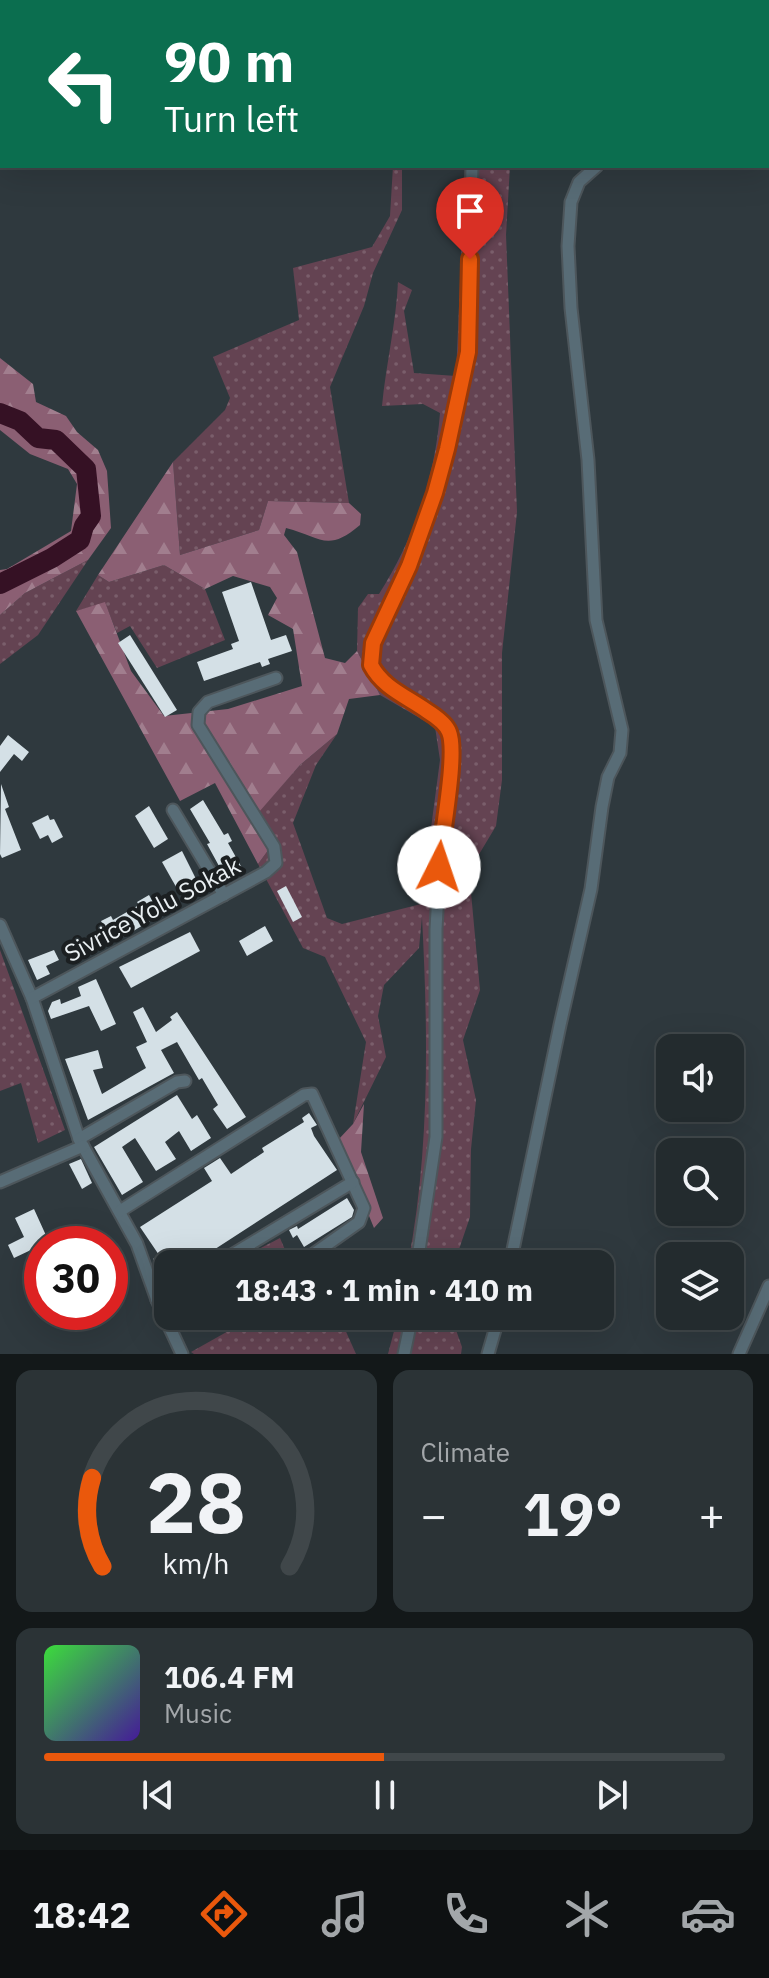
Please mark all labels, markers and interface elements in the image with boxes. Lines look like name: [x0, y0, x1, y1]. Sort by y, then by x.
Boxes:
text: 90 m: [164, 25, 294, 97]
icon: left: [32, 32, 136, 136]
text: Turn left: [164, 95, 299, 142]
pin: [436, 177, 504, 259]
icon: arrive: [448, 189, 492, 233]
position arrow: [397, 825, 481, 909]
street label: Sivrice Yolu Sokak: [58, 849, 246, 969]
map controls: [656, 1034, 744, 1330]
button: sound: [656, 1034, 744, 1122]
button: search: [656, 1138, 744, 1226]
speed limit sign: 30: [24, 1226, 128, 1330]
button: layers: [656, 1242, 744, 1330]
text: 18:43 · 1 min · 410 m: [235, 1270, 533, 1309]
text: Climate: [421, 1435, 510, 1469]
text: 28: [146, 1448, 246, 1556]
text: 19°: [523, 1474, 623, 1553]
text: −: [421, 1486, 447, 1543]
text: +: [699, 1486, 725, 1543]
text: km/h: [163, 1545, 230, 1582]
text: 106.4 FM: [164, 1657, 295, 1696]
text: Music: [164, 1696, 232, 1730]
icon: previous: [136, 1773, 180, 1817]
icon: pause: [363, 1773, 407, 1817]
icon: next: [590, 1773, 634, 1817]
icon: directions: [196, 1886, 252, 1942]
icon: music: [317, 1886, 373, 1942]
icon: phone: [438, 1886, 494, 1942]
icon: climate: [559, 1886, 615, 1942]
icon: car: [680, 1886, 736, 1942]
text: 18:42: [33, 1891, 131, 1938]

